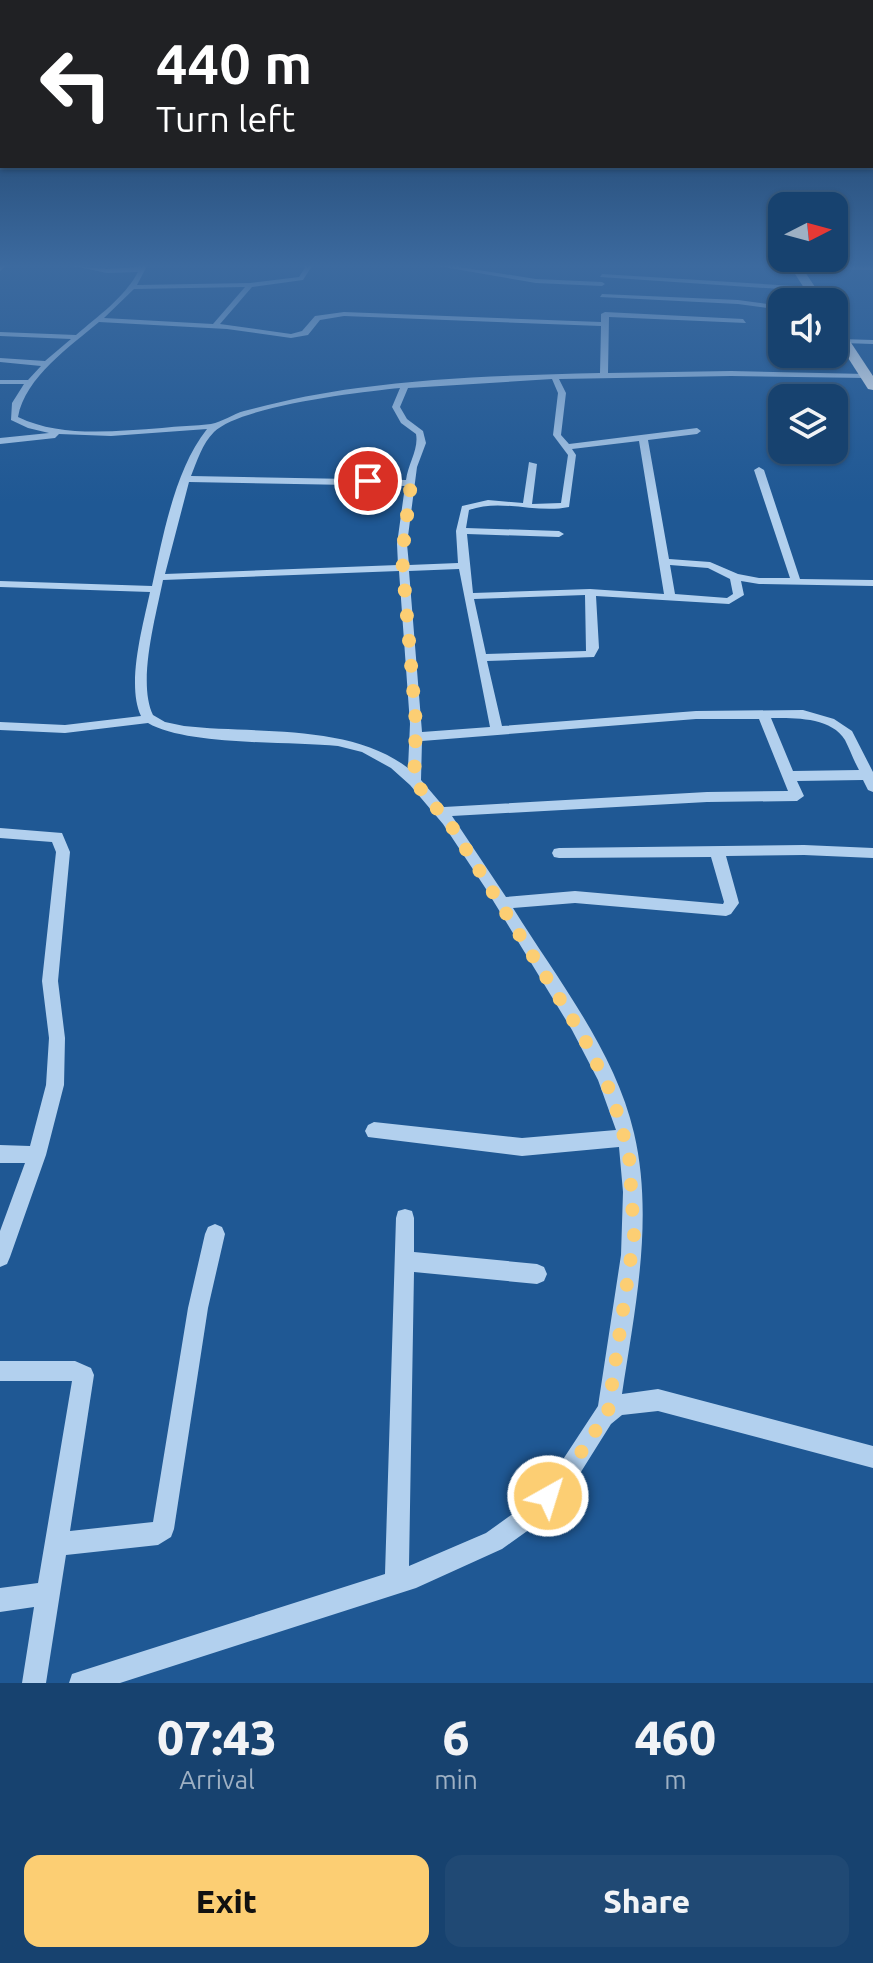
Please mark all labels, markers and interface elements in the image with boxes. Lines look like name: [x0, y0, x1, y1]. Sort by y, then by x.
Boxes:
icon: left: [24, 32, 128, 136]
text: 440 m: [156, 32, 312, 95]
text: Turn left: [156, 98, 295, 139]
north arrow: [768, 192, 848, 272]
map controls: [768, 192, 848, 464]
button: sound: [768, 288, 848, 368]
button: layers: [768, 384, 848, 464]
pin: [334, 447, 402, 515]
icon: arrive: [346, 459, 390, 503]
position arrow: [506, 1454, 590, 1538]
text: 07:43: [157, 1710, 277, 1764]
text: 6: [442, 1710, 469, 1764]
text: 460: [635, 1710, 716, 1764]
text: Arrival: [179, 1765, 255, 1794]
text: min: [434, 1765, 478, 1794]
text: m: [664, 1765, 687, 1794]
button: Exit: [24, 1855, 429, 1947]
button: Share: [445, 1855, 849, 1947]

